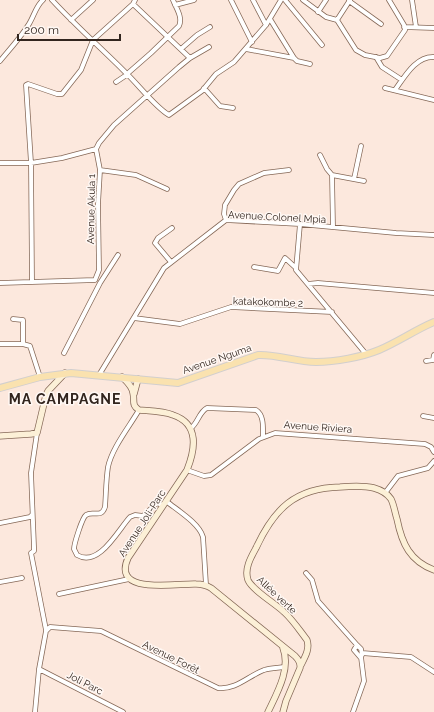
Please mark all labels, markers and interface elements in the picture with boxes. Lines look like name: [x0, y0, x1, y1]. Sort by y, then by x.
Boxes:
scale bar: [18, 16, 120, 42]
text: 200 m: [24, 23, 59, 37]
street label: Avenue Akula 1: [85, 173, 97, 244]
street label: Avenue Colonel Mpia: [228, 209, 326, 225]
street label: katakokombe 2: [233, 295, 303, 309]
street label: Avenue Nguma: [181, 342, 253, 376]
district label: MA CAMPAGNE: [9, 391, 121, 407]
street label: Avenue Riviera: [283, 419, 353, 435]
street label: Avenue Joli-Parc: [116, 487, 168, 559]
street label: Allée verte: [255, 574, 299, 616]
street label: Avenue Forêt: [141, 639, 202, 676]
street label: Joli Parc: [65, 669, 105, 697]

